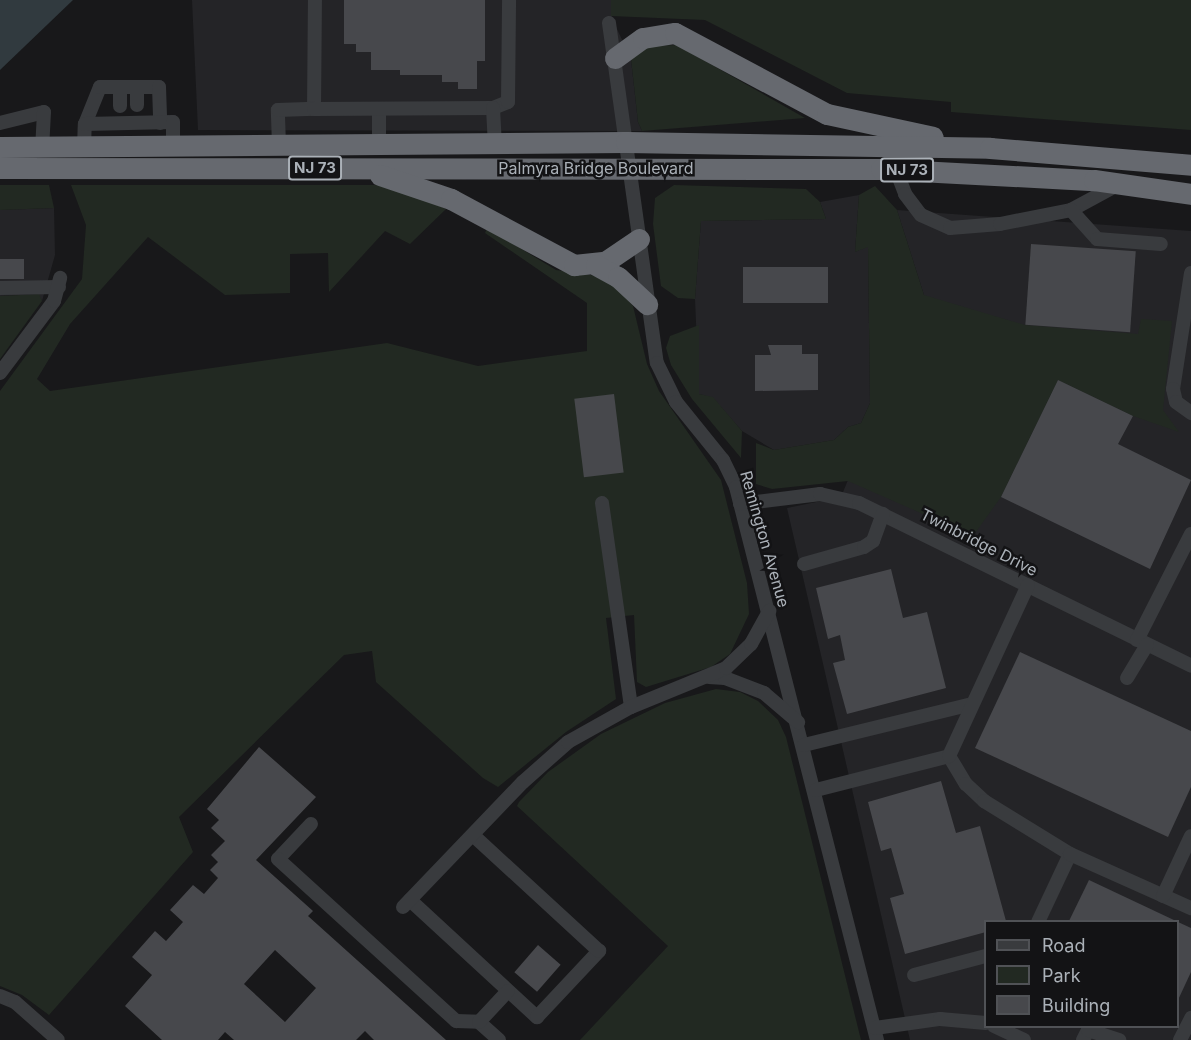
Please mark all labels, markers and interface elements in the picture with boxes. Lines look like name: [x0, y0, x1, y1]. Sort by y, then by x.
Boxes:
road number: NJ 73: [288, 156, 342, 180]
street label: Palmyra Bridge Boulevard: [498, 158, 694, 178]
road number: NJ 73: [880, 158, 934, 182]
street label: Remington Avenue: [736, 468, 794, 610]
street label: Twinbridge Drive: [917, 504, 1041, 580]
legend: [984, 920, 1179, 1028]
text: Road: [1042, 935, 1085, 956]
text: Park: [1042, 965, 1081, 986]
text: Building: [1042, 995, 1110, 1016]

